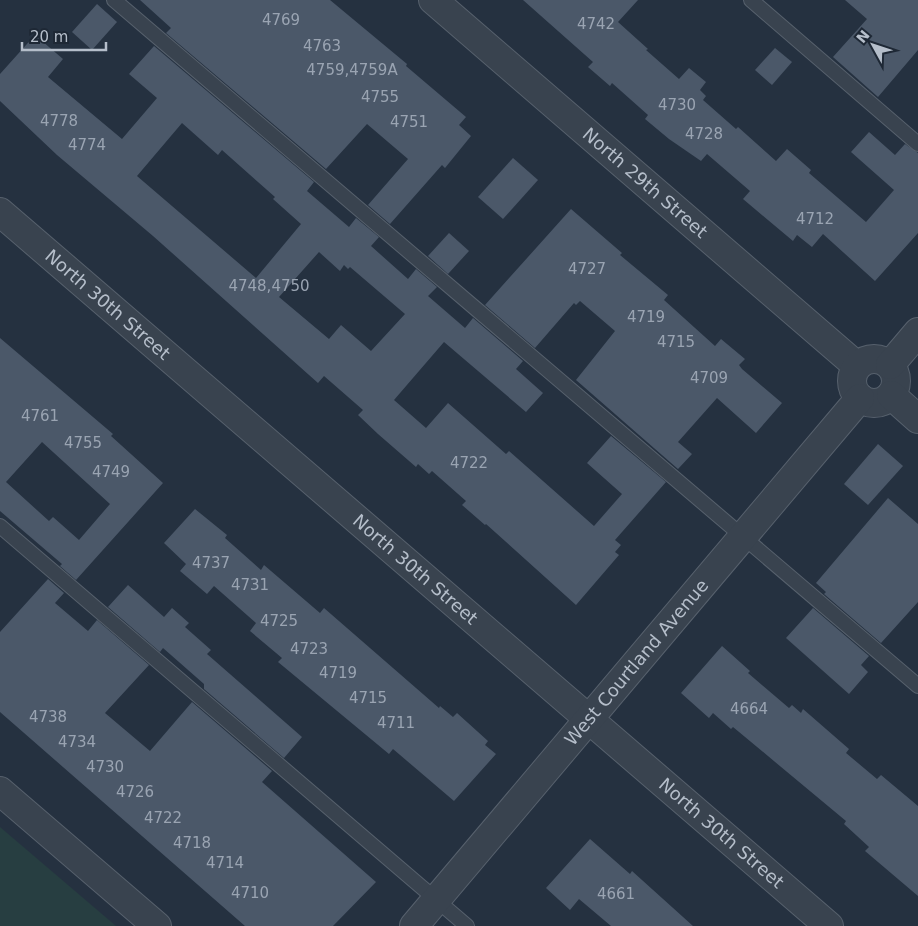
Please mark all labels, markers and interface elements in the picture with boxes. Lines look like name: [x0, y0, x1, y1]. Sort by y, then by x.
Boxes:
house number: 4769: [262, 11, 300, 29]
house number: 4742: [577, 15, 615, 33]
scale bar: [22, 20, 106, 52]
north arrow: [848, 20, 898, 70]
text: N: [853, 27, 873, 46]
text: 20 m: [30, 28, 68, 46]
house number: 4763: [303, 37, 341, 55]
house number: 4759,4759A: [306, 61, 398, 79]
house number: 4755: [361, 88, 399, 106]
house number: 4730: [658, 96, 696, 114]
house number: 4778: [40, 112, 78, 130]
house number: 4751: [390, 113, 428, 131]
street label: North 29th Street: [579, 123, 712, 242]
house number: 4728: [685, 125, 723, 143]
house number: 4774: [68, 136, 106, 154]
house number: 4712: [796, 210, 834, 228]
street label: North 30th Street: [41, 245, 175, 364]
house number: 4727: [568, 260, 606, 278]
house number: 4748,4750: [228, 277, 310, 295]
house number: 4719: [627, 308, 665, 326]
house number: 4715: [657, 333, 695, 351]
house number: 4709: [690, 369, 728, 387]
house number: 4761: [21, 407, 59, 425]
house number: 4755: [64, 434, 102, 452]
house number: 4722: [450, 454, 488, 472]
house number: 4749: [92, 463, 130, 481]
street label: North 30th Street: [349, 510, 482, 629]
house number: 4737: [192, 554, 230, 572]
street label: West Courtland Avenue: [560, 575, 712, 750]
house number: 4731: [231, 576, 269, 594]
house number: 4725: [260, 612, 298, 630]
house number: 4723: [290, 640, 328, 658]
house number: 4719: [319, 664, 357, 682]
house number: 4715: [349, 689, 387, 707]
house number: 4664: [730, 700, 768, 718]
house number: 4738: [29, 708, 67, 726]
house number: 4711: [377, 714, 415, 732]
house number: 4734: [58, 733, 96, 751]
house number: 4730: [86, 758, 124, 776]
street label: North 30th Street: [655, 773, 788, 892]
house number: 4726: [116, 783, 154, 801]
house number: 4722: [144, 809, 182, 827]
house number: 4718: [173, 834, 211, 852]
house number: 4714: [206, 854, 244, 872]
house number: 4710: [231, 884, 269, 902]
house number: 4661: [597, 885, 635, 903]

